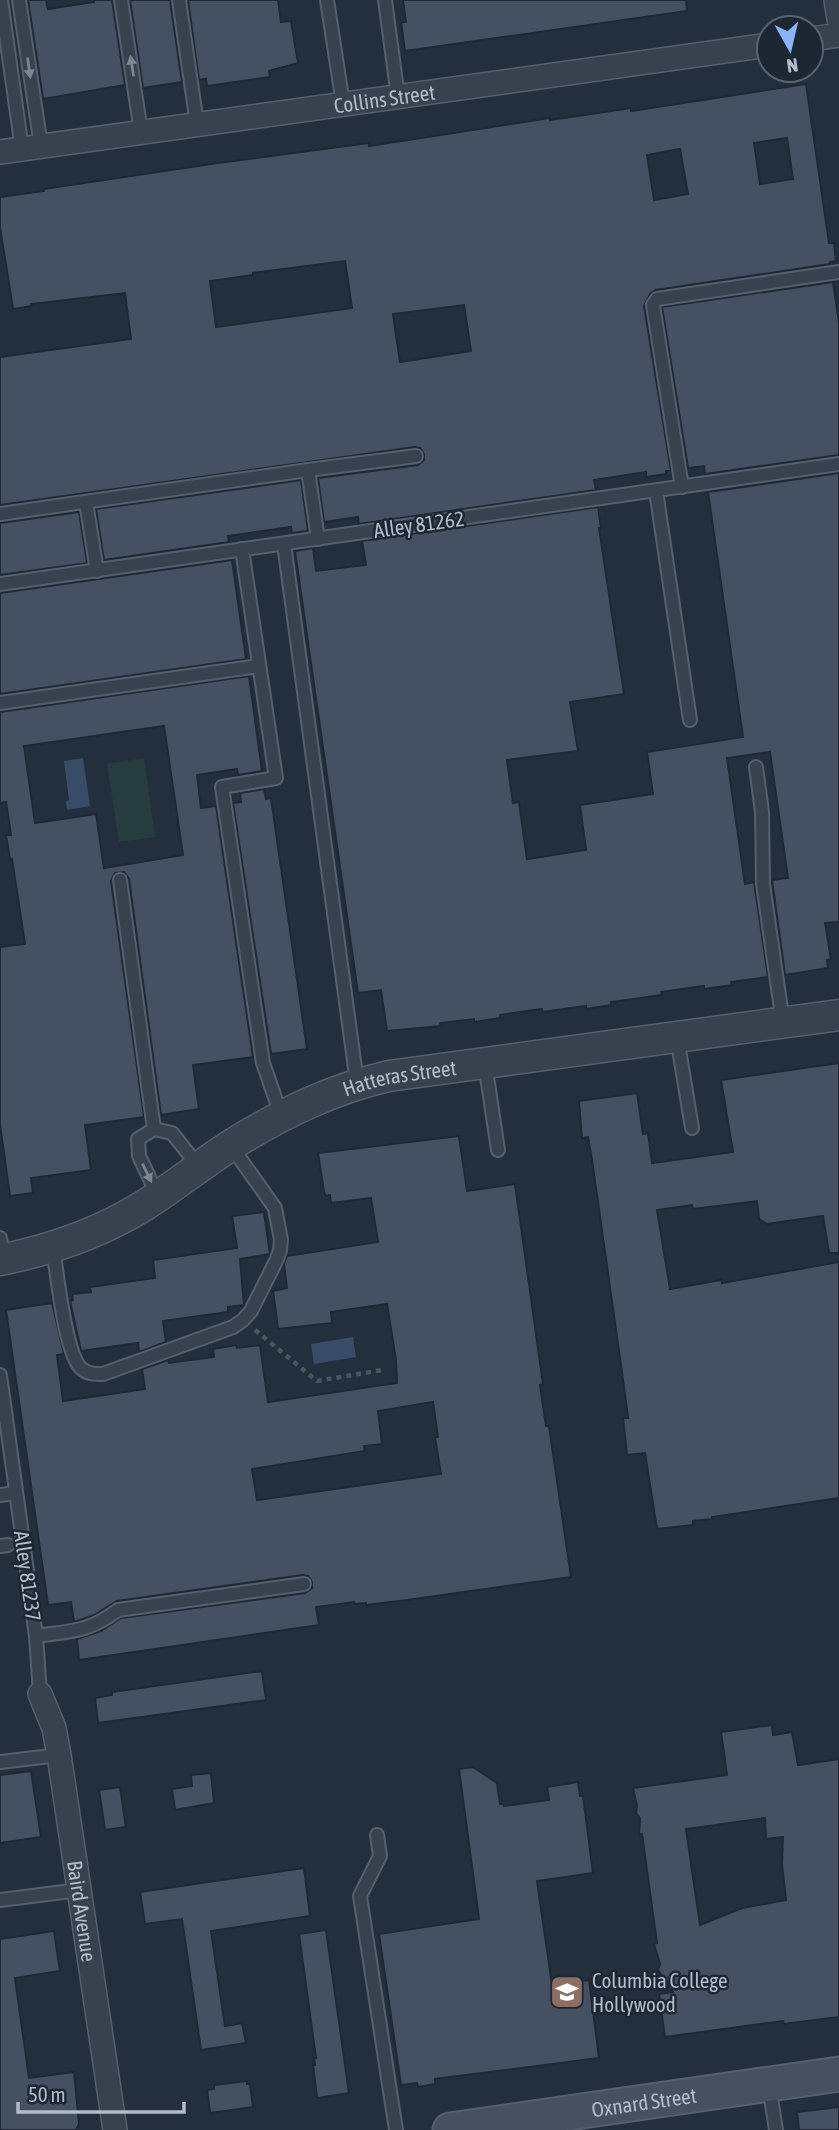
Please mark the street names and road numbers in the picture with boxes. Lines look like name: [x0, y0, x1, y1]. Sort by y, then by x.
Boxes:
street label: Collins Street: [332, 80, 436, 117]
street label: Alley 81262: [372, 506, 466, 542]
street label: Hatteras Street: [339, 1055, 458, 1101]
street label: Alley 81237: [10, 1529, 46, 1623]
street label: Baird Avenue: [63, 1859, 102, 1963]
street label: Oxnard Street: [590, 2083, 698, 2121]

